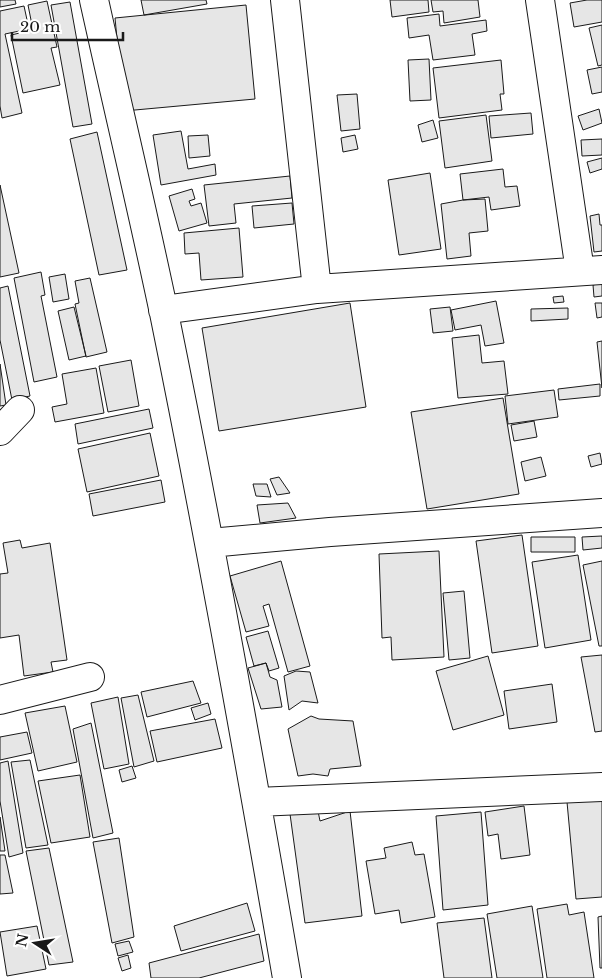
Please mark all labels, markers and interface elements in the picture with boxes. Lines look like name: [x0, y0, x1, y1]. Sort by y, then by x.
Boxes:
scale bar: [12, 10, 124, 42]
text: 20 m: [20, 17, 60, 36]
north arrow: [10, 918, 60, 968]
text: N: [12, 932, 32, 949]

